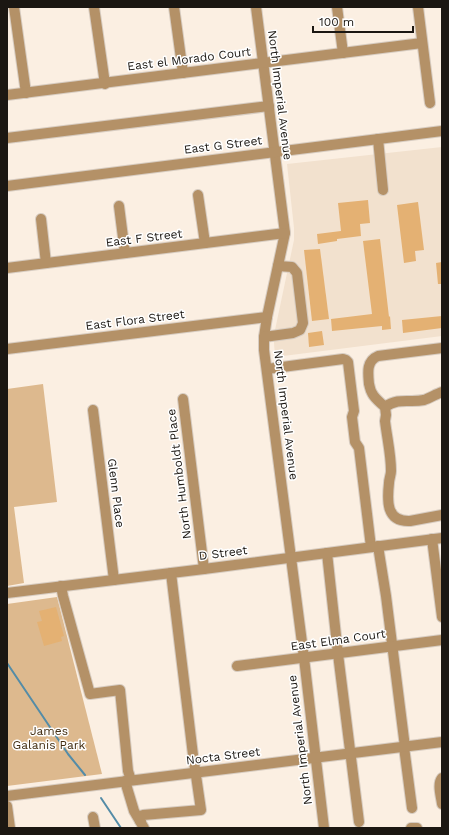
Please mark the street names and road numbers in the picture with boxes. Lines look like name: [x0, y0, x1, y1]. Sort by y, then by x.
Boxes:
street label: North Imperial Avenue: [265, 29, 295, 161]
street label: East el Morado Court: [126, 44, 252, 74]
street label: East G Street: [183, 133, 263, 157]
street label: East F Street: [105, 226, 183, 250]
street label: East Flora Street: [85, 307, 185, 333]
street label: North Imperial Avenue: [271, 349, 301, 481]
street label: North Humboldt Place: [164, 408, 194, 540]
street label: Glenn Place: [105, 458, 127, 528]
street label: D Street: [198, 543, 248, 563]
street label: East Elma Court: [290, 626, 386, 654]
street label: North Imperial Avenue: [285, 674, 315, 806]
street label: Nocta Street: [185, 745, 261, 767]

